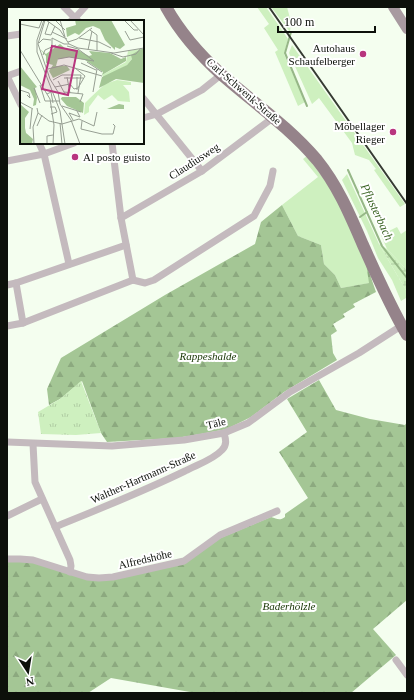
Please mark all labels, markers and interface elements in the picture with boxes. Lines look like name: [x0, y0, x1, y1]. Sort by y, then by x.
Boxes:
scale bar: [278, 8, 375, 34]
text: 100 m: [284, 15, 315, 29]
inset map: [20, 20, 144, 144]
place label: Autohaus Schaufelberger: [289, 42, 355, 67]
marker: Autohaus Schaufelberger: [358, 49, 368, 59]
street label: Carl-Schwenk-Straße: [204, 55, 284, 127]
place label: Möbellager Rieger: [334, 120, 385, 145]
marker: Möbellager Rieger: [388, 127, 398, 137]
street label: Claudiusweg: [167, 140, 222, 182]
place label: Al posto guisto: [83, 151, 151, 163]
marker: Al posto guisto: [70, 152, 80, 162]
water label: Pflusterbach: [357, 180, 396, 243]
park label: Rappeshalde: [179, 350, 237, 362]
street label: Täle: [205, 415, 227, 431]
street label: Walther-Hartmann-Straße: [89, 448, 197, 506]
street label: Alfredshöhe: [117, 547, 173, 571]
park label: Baderhölzle: [263, 600, 316, 612]
north arrow: [8, 652, 48, 692]
text: N: [25, 675, 35, 688]

